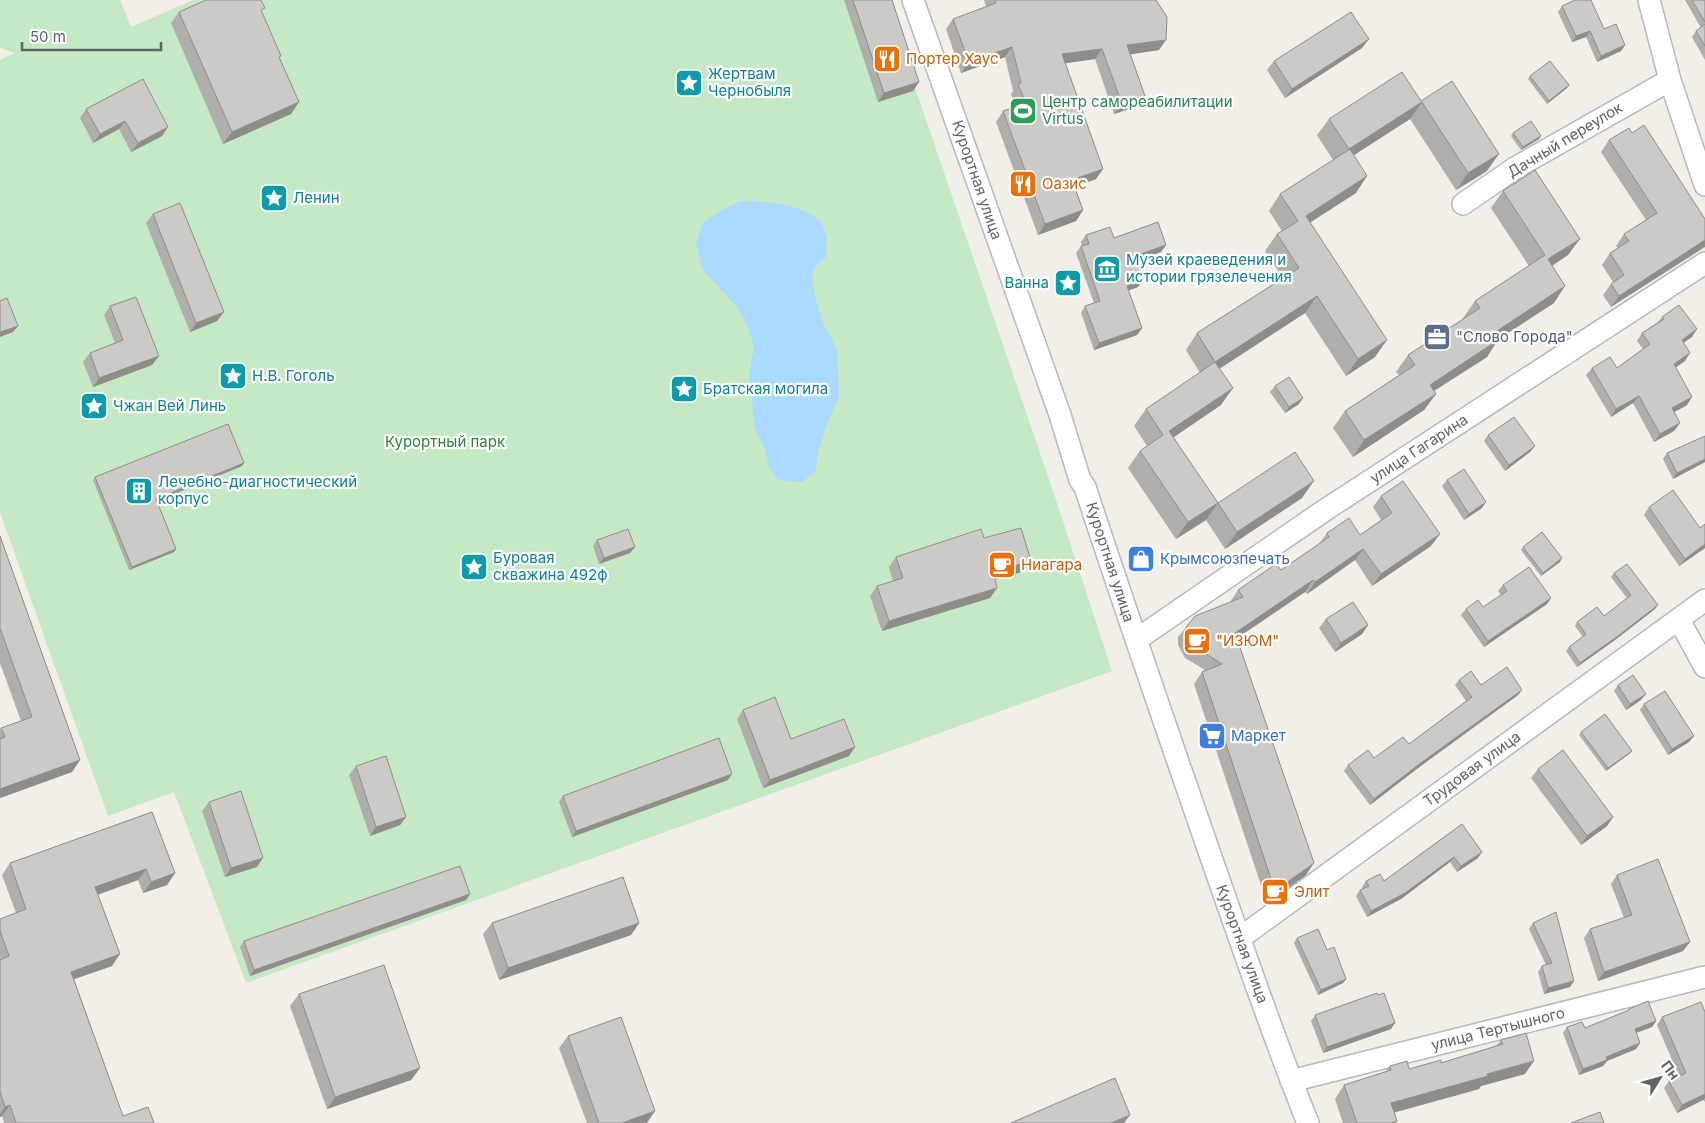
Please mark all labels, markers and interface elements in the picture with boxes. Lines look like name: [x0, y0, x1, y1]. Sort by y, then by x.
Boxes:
scale bar: [22, 20, 161, 52]
text: 50 m: [30, 27, 66, 46]
restaurant icon: Портер Хаус: [872, 44, 902, 74]
place label: Портер Хаус: [906, 49, 999, 68]
place label: Жертвам Чернобыля: [708, 64, 791, 100]
place icon: Жертвам Чернобыля: [674, 68, 704, 98]
place label: Центр самореабилитации Virtus: [1042, 92, 1233, 128]
sports icon: Центр самореабилитации Virtus: [1008, 96, 1038, 126]
street label: Дачный переулок: [1504, 98, 1626, 181]
street label: Курортная улица: [948, 118, 1007, 242]
restaurant icon: Оазис: [1008, 169, 1038, 199]
place label: Оазис: [1042, 174, 1087, 193]
place icon: Ленин: [259, 183, 289, 213]
place label: Ленин: [293, 188, 340, 207]
place label: Музей краеведения и истории грязелечения: [1126, 250, 1292, 286]
museum icon: Музей краеведения и истории грязелечения: [1092, 254, 1122, 284]
place icon: Ванна: [1053, 268, 1083, 298]
place label: Ванна: [1005, 273, 1049, 292]
office icon: "Слово Города": [1422, 322, 1452, 352]
place label: "Слово Города": [1456, 327, 1573, 346]
place icon: Н.В. Гоголь: [218, 361, 248, 391]
place label: Н.В. Гоголь: [252, 366, 335, 385]
place icon: Братская могила: [669, 374, 699, 404]
place label: Братская могила: [703, 379, 828, 398]
place icon: Чжан Вей Линь: [79, 391, 109, 421]
place label: Чжан Вей Линь: [113, 396, 226, 415]
street label: улица Гагарина: [1366, 410, 1471, 487]
park label: Курортный парк: [385, 432, 505, 451]
place label: Лечебно-диагностический корпус: [158, 472, 357, 508]
building icon: Лечебно-диагностический корпус: [124, 476, 154, 506]
street label: Курортная улица: [1082, 499, 1139, 624]
shop icon: Крымсоюзпечать: [1126, 544, 1156, 574]
place label: Буровая скважина 492ф: [493, 548, 608, 584]
place label: Крымсоюзпечать: [1160, 549, 1290, 568]
cafe icon: Ниагара: [987, 550, 1017, 580]
place icon: Буровая скважина 492ф: [459, 552, 489, 582]
place label: Ниагара: [1021, 555, 1082, 574]
cafe icon: "ИЗЮМ": [1182, 626, 1212, 656]
place label: "ИЗЮМ": [1216, 631, 1279, 650]
supermarket icon: Маркет: [1197, 721, 1227, 751]
place label: Маркет: [1231, 726, 1286, 745]
street label: Трудовая улица: [1419, 727, 1524, 810]
cafe icon: Элит: [1260, 877, 1290, 907]
street label: Курортная улица: [1212, 882, 1273, 1006]
place label: Элит: [1294, 882, 1329, 901]
street label: улица Тертышного: [1429, 1003, 1567, 1054]
north arrow: [1635, 1053, 1685, 1103]
text: Пн: [1658, 1057, 1683, 1083]

